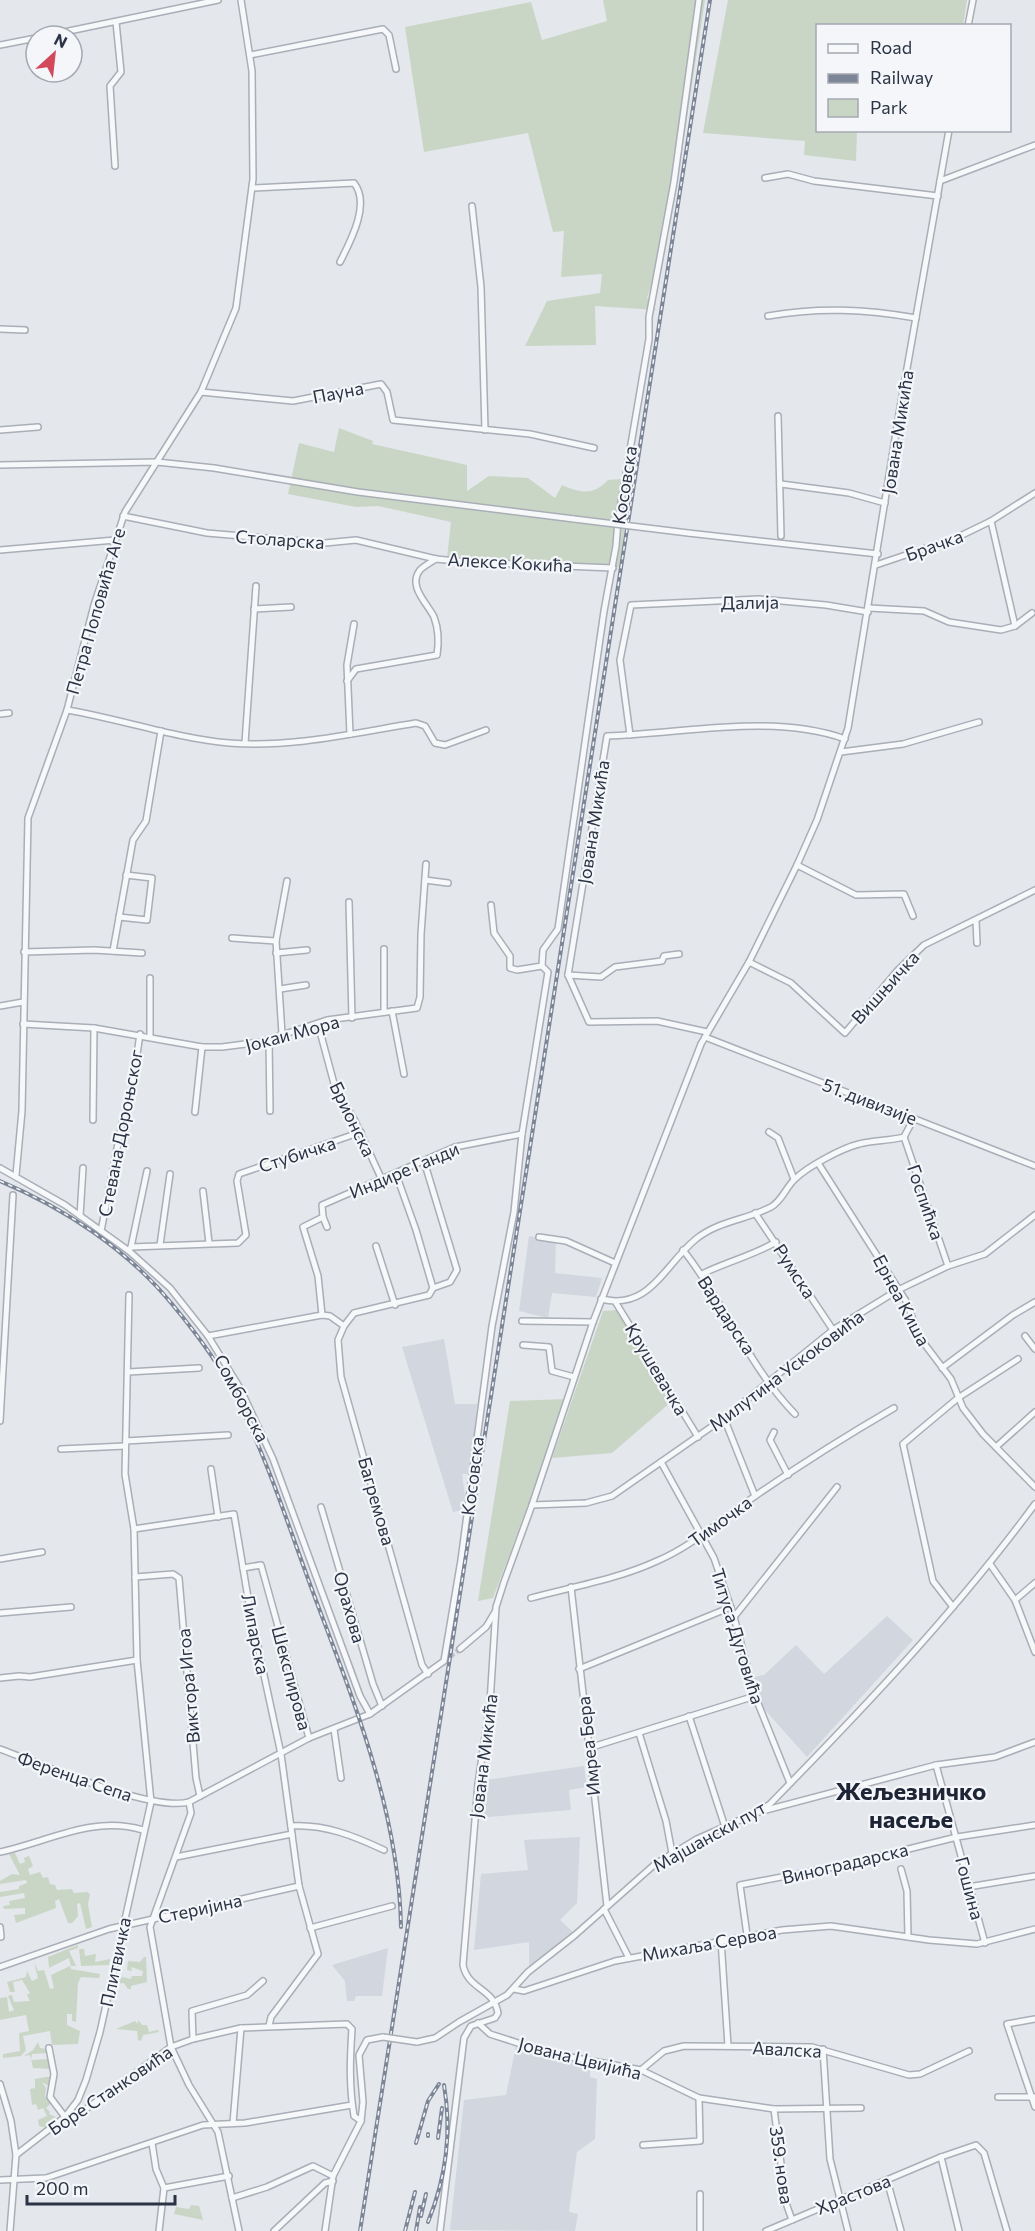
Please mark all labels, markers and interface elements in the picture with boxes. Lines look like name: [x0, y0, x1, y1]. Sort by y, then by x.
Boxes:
north arrow: [24, 24, 84, 84]
legend: [816, 24, 1011, 132]
text: N: [51, 29, 71, 51]
text: Road: [870, 36, 912, 58]
text: Railway: [870, 66, 933, 88]
text: Park: [870, 96, 908, 118]
street label: Јована Микића: [876, 369, 918, 495]
street label: Пауна: [311, 376, 365, 408]
street label: Косовска: [607, 444, 641, 526]
street label: Брачка: [902, 524, 966, 566]
street label: Петра Поповића Аге: [61, 525, 129, 697]
street label: Столарска: [235, 525, 325, 553]
street label: Алексе Кокића: [447, 548, 573, 576]
street label: Далија: [721, 590, 779, 614]
street label: Јована Микића: [572, 759, 614, 885]
street label: Вишњичка: [846, 946, 924, 1028]
street label: Јокаи Мора: [243, 1010, 341, 1056]
street label: Стевана Дороњског: [93, 1047, 147, 1218]
street label: 51. дивизије: [820, 1073, 920, 1129]
street label: Брионска: [325, 1078, 381, 1160]
street label: Стубичка: [256, 1131, 338, 1177]
street label: Индире Ганди: [346, 1137, 462, 1203]
street label: Госпићка: [903, 1161, 949, 1243]
street label: Румска: [769, 1239, 821, 1303]
street label: Ернеа Киша: [869, 1251, 935, 1349]
street label: Вардарска: [693, 1271, 761, 1359]
street label: Милутина Ускоковића: [704, 1305, 868, 1435]
street label: Крушевачка: [621, 1319, 693, 1419]
street label: Сомборска: [210, 1350, 274, 1446]
street label: Косовска: [456, 1435, 488, 1517]
street label: Багремова: [354, 1454, 400, 1548]
street label: Тимочка: [684, 1491, 756, 1551]
street label: Титуса Дуговића: [707, 1565, 769, 1707]
street label: Орахова: [329, 1569, 371, 1645]
street label: Липарска: [237, 1592, 275, 1676]
street label: Шекспирова: [268, 1623, 316, 1733]
street label: Виктора Игоа: [172, 1628, 204, 1744]
street label: Јована Микића: [464, 1693, 502, 1819]
street label: Имреа Бера: [572, 1695, 604, 1797]
street label: Ференца Сепа: [15, 1746, 135, 1806]
district label: Жељезничко насеље: [836, 1776, 986, 1833]
street label: Мајшански пут: [649, 1796, 770, 1876]
street label: Виноградарска: [780, 1838, 910, 1888]
street label: Гошина: [951, 1854, 989, 1922]
street label: Стеријина: [156, 1888, 244, 1928]
street label: Плитвичка: [95, 1915, 135, 2009]
street label: Михаља Сервоа: [640, 1920, 778, 1966]
street label: Јована Цвијића: [516, 2032, 644, 2084]
street label: Авалска: [752, 2036, 822, 2062]
street label: Боре Станковића: [44, 2040, 176, 2140]
street label: 359. нова: [766, 2124, 798, 2206]
scale bar: [27, 2168, 176, 2206]
street label: Храстова: [812, 2169, 894, 2219]
text: 200 m: [36, 2177, 89, 2199]

